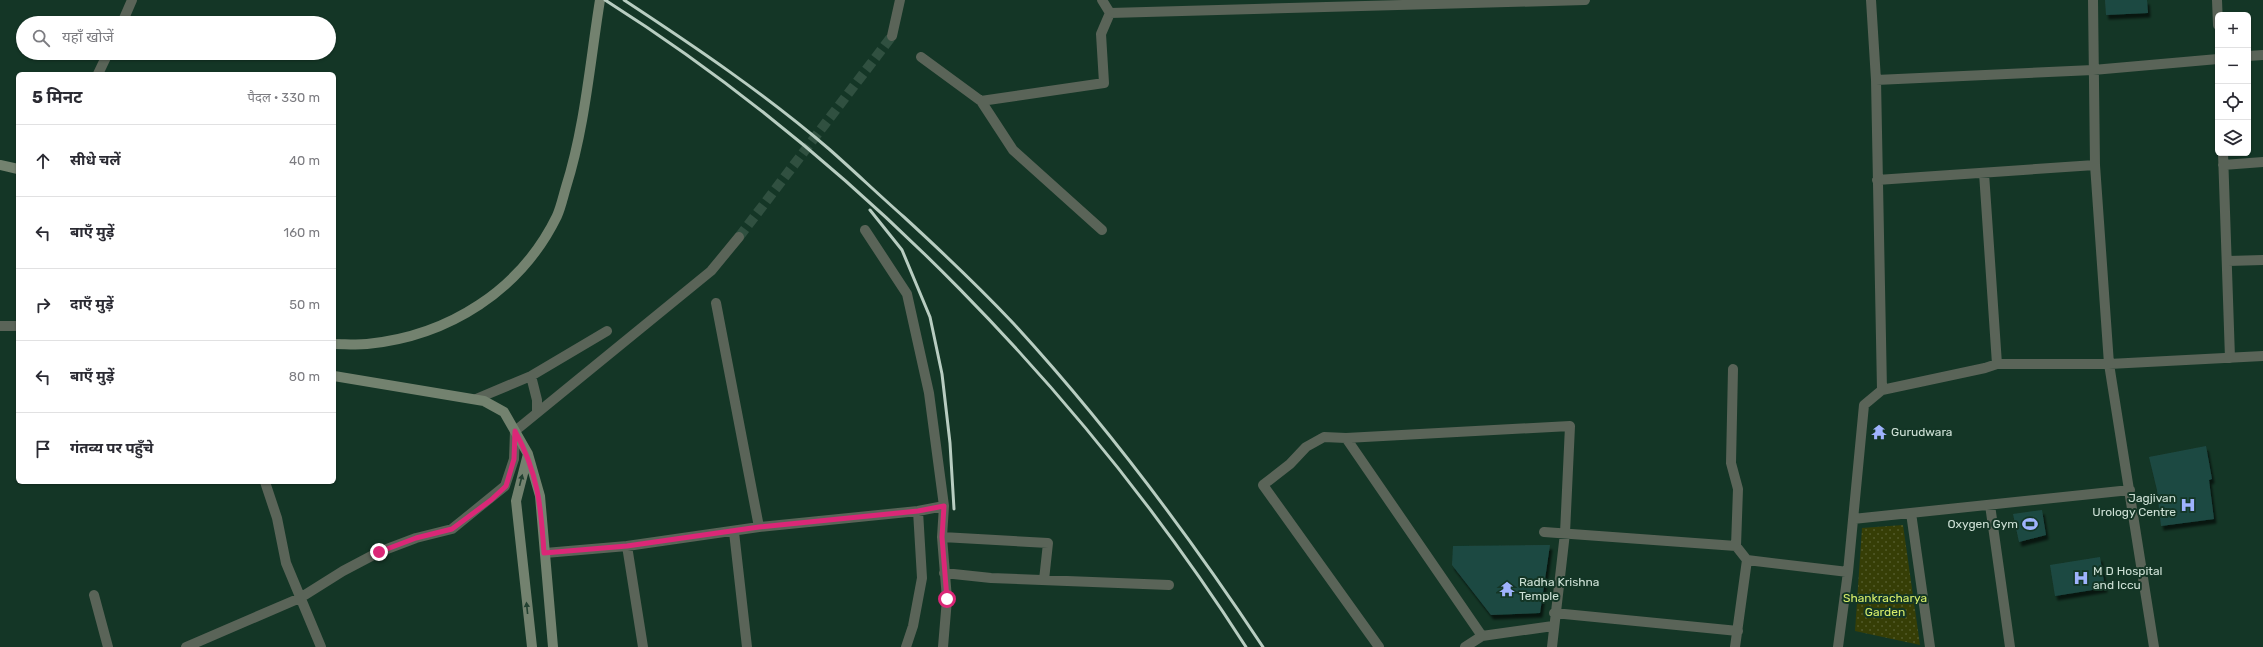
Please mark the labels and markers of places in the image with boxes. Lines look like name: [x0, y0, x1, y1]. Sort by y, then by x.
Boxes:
temple icon: Gurudwara: [1870, 423, 1888, 441]
place label: Gurudwara: [1891, 425, 1952, 439]
place label: Jagjivan Urology Centre: [2092, 491, 2176, 519]
hospital icon: Jagjivan Urology Centre: [2179, 496, 2197, 514]
sports icon: Oxygen Gym: [2021, 515, 2039, 533]
place label: Oxygen Gym: [1947, 517, 2018, 531]
place label: M D Hospital and Iccu: [2093, 564, 2163, 592]
hospital icon: M D Hospital and Iccu: [2072, 569, 2090, 587]
place label: Radha Krishna Temple: [1519, 575, 1600, 603]
temple icon: Radha Krishna Temple: [1498, 580, 1516, 598]

